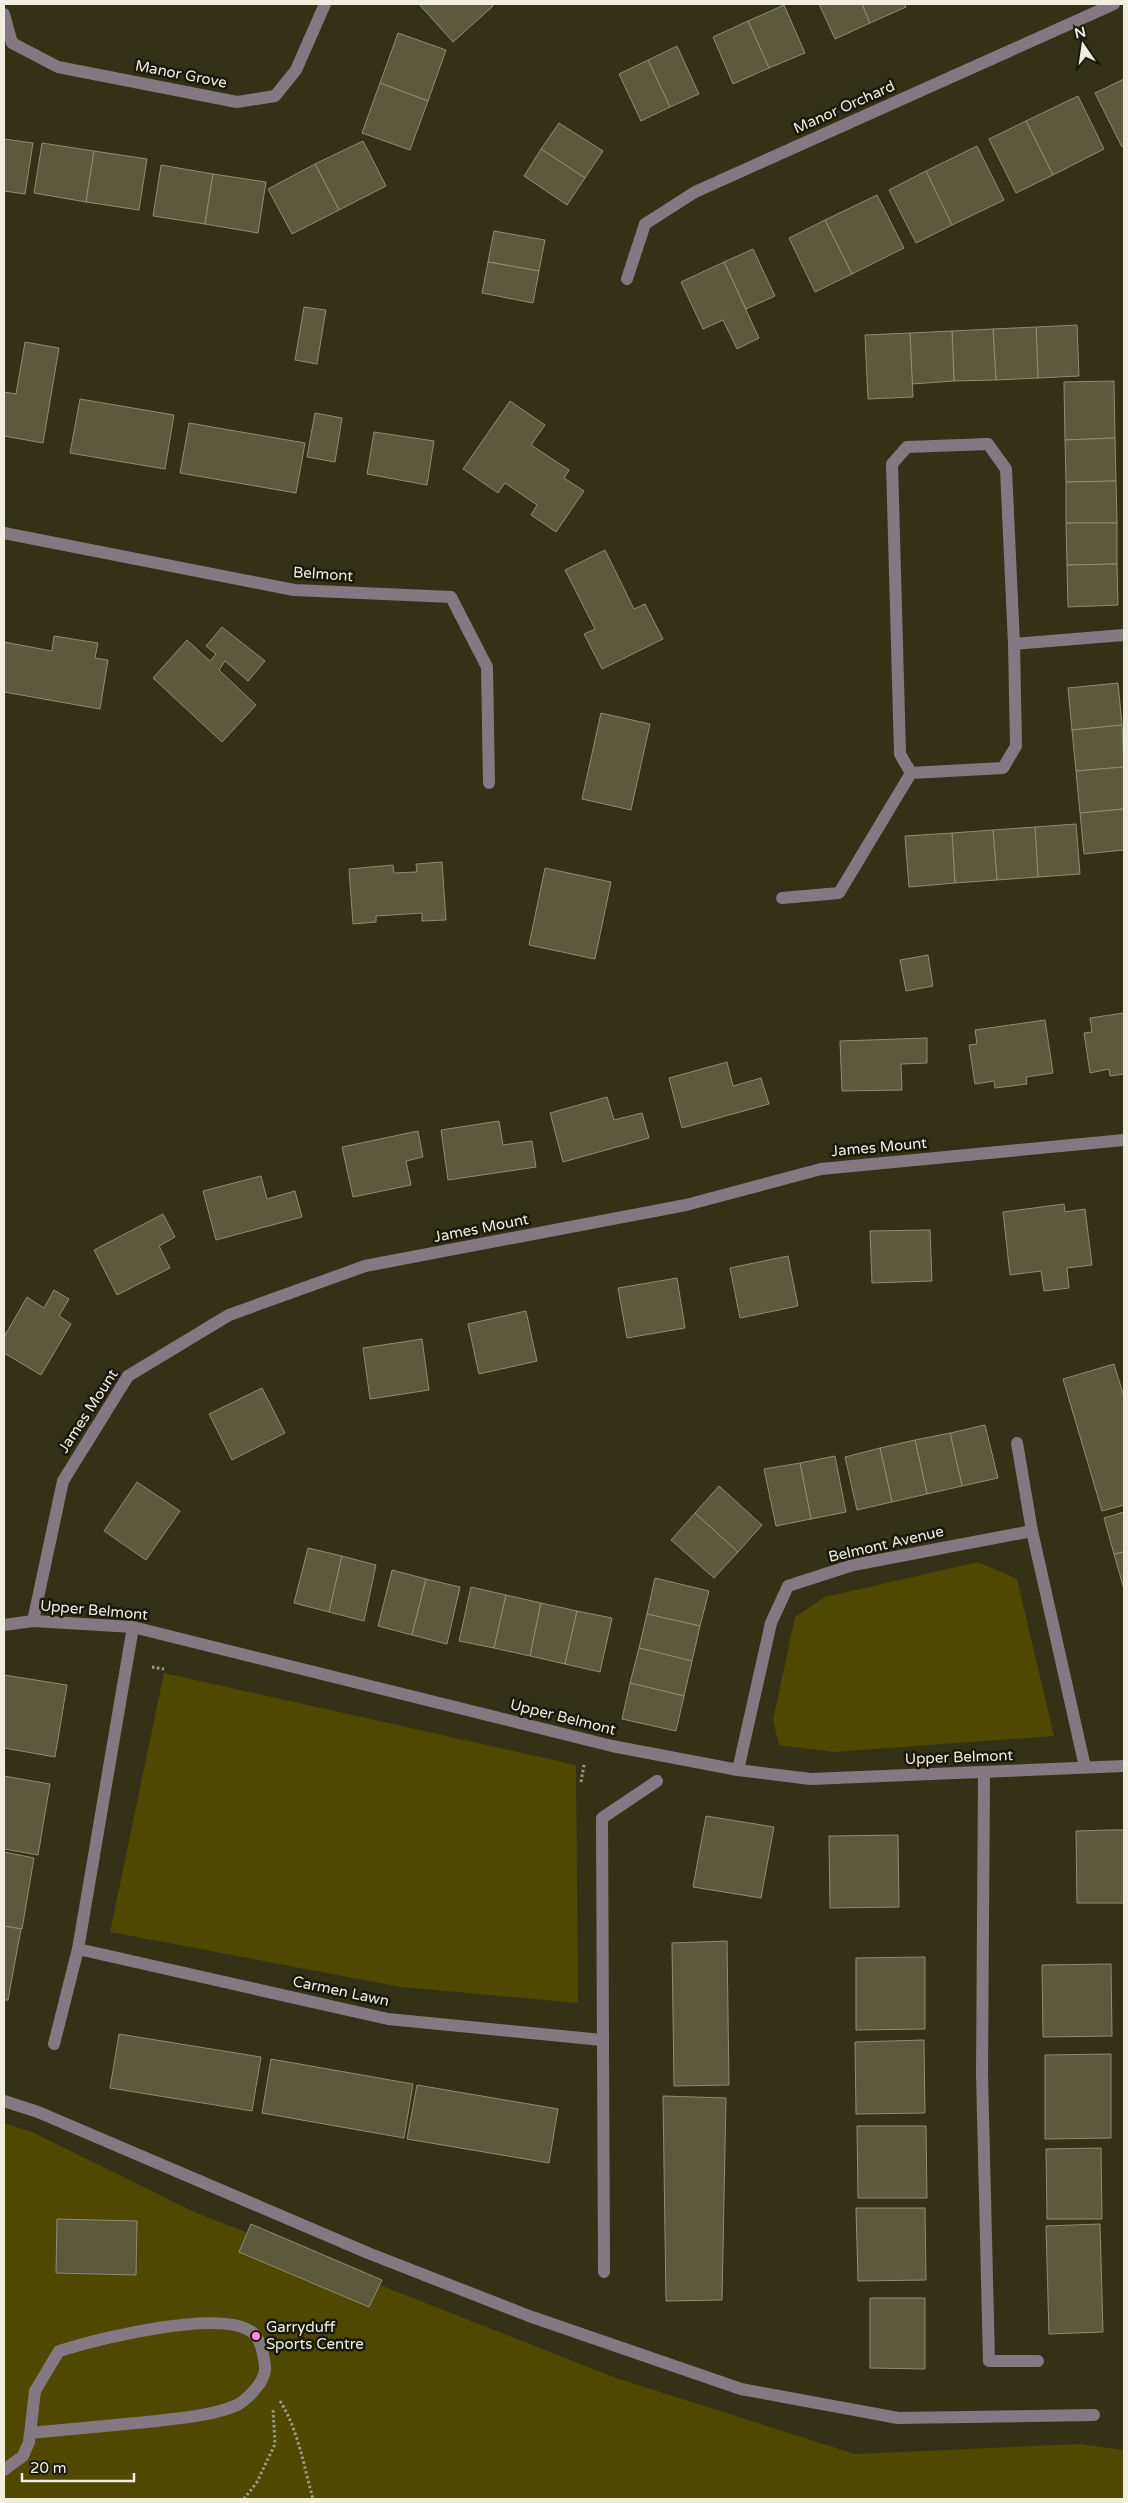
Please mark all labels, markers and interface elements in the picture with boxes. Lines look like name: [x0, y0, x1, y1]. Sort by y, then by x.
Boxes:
north arrow: [1058, 20, 1108, 70]
text: N: [1073, 23, 1088, 42]
street label: Manor Grove: [134, 56, 228, 92]
street label: Manor Orchard: [791, 77, 897, 137]
street label: Belmont: [292, 563, 354, 585]
street label: James Mount: [830, 1134, 928, 1160]
street label: James Mount: [432, 1210, 530, 1246]
street label: James Mount: [54, 1366, 122, 1456]
street label: Belmont Avenue: [827, 1522, 945, 1566]
street label: Upper Belmont: [39, 1596, 149, 1624]
street label: Upper Belmont: [508, 1695, 618, 1739]
street label: Upper Belmont: [905, 1746, 1014, 1768]
street label: Carmen Lawn: [291, 1972, 391, 2010]
place label: Garryduff Sports Centre: [266, 2318, 364, 2353]
marker: Garryduff Sports Centre: [250, 2330, 262, 2342]
scale bar: [22, 2450, 135, 2482]
text: 20 m: [30, 2459, 67, 2477]

